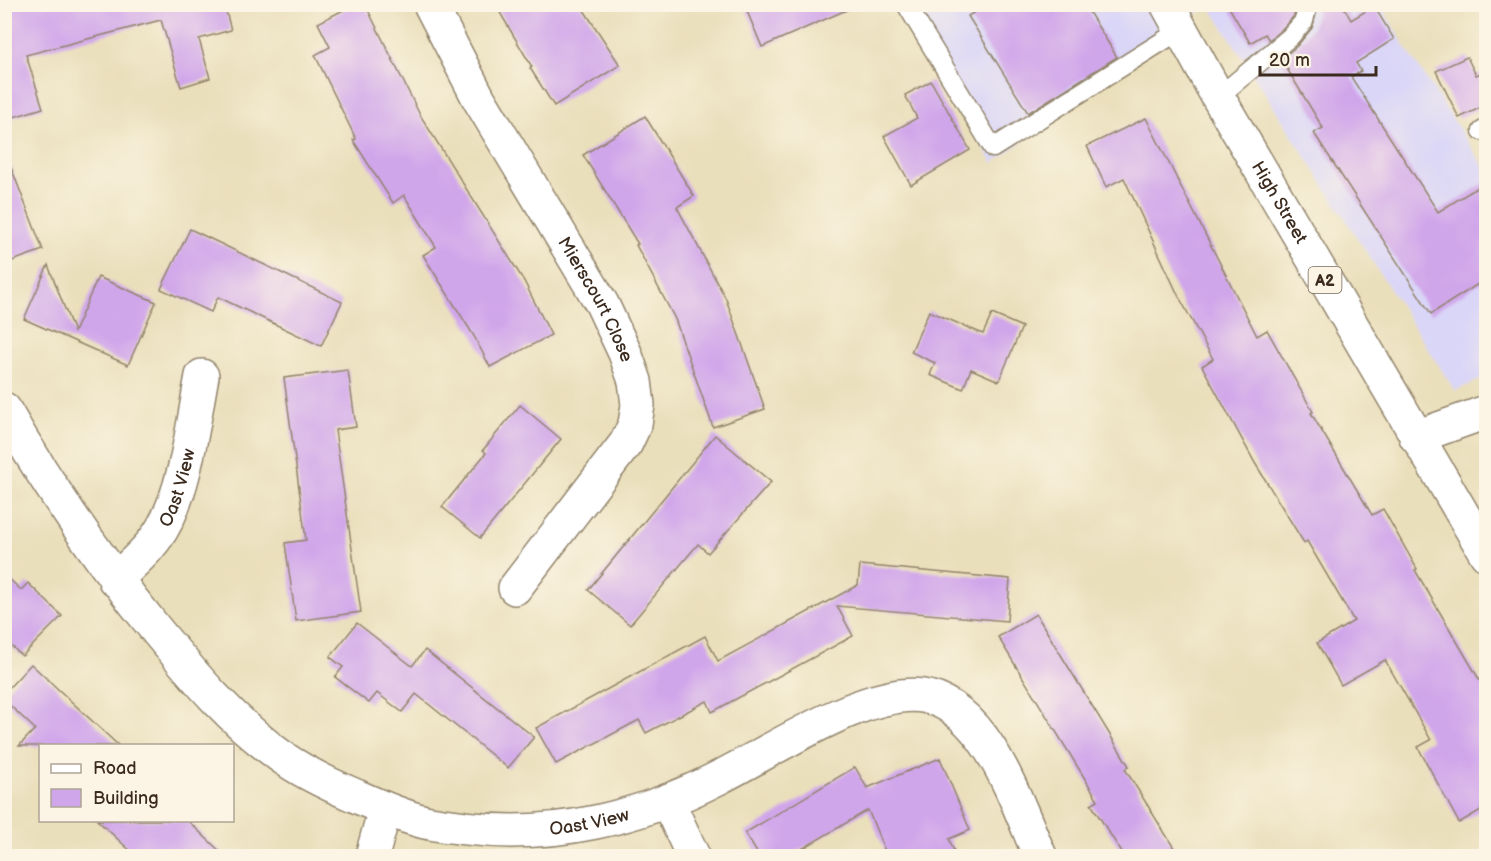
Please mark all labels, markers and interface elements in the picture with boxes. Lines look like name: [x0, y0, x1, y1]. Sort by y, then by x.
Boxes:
scale bar: [1260, 39, 1376, 77]
text: 20 m: [1269, 50, 1310, 71]
street label: High Street: [1247, 158, 1312, 248]
street label: Mierscourt Close: [553, 233, 637, 365]
road number: A2: [1308, 267, 1342, 293]
street label: Oast View: [155, 447, 200, 530]
legend: [39, 744, 234, 822]
text: Road: [93, 758, 137, 779]
text: Building: [93, 788, 159, 809]
street label: Oast View: [548, 804, 631, 840]

